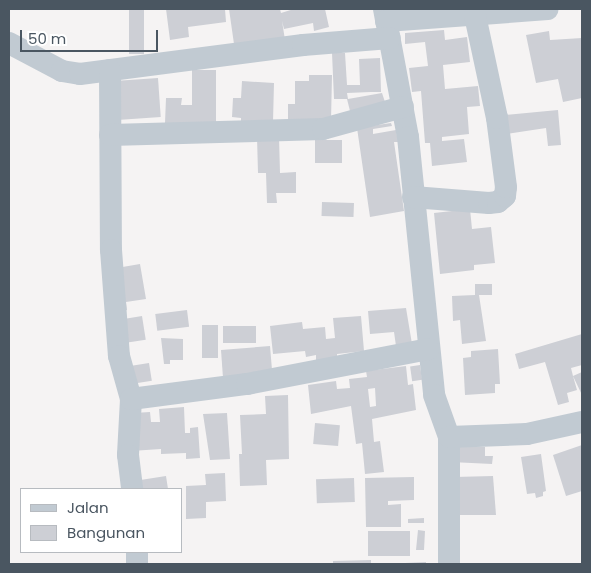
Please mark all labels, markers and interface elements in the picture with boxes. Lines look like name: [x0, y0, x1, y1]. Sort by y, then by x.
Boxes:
scale bar: [22, 20, 160, 52]
text: 50 m: [28, 28, 66, 49]
legend: [20, 488, 182, 553]
text: Jalan: [67, 497, 109, 518]
text: Bangunan: [67, 522, 145, 543]

